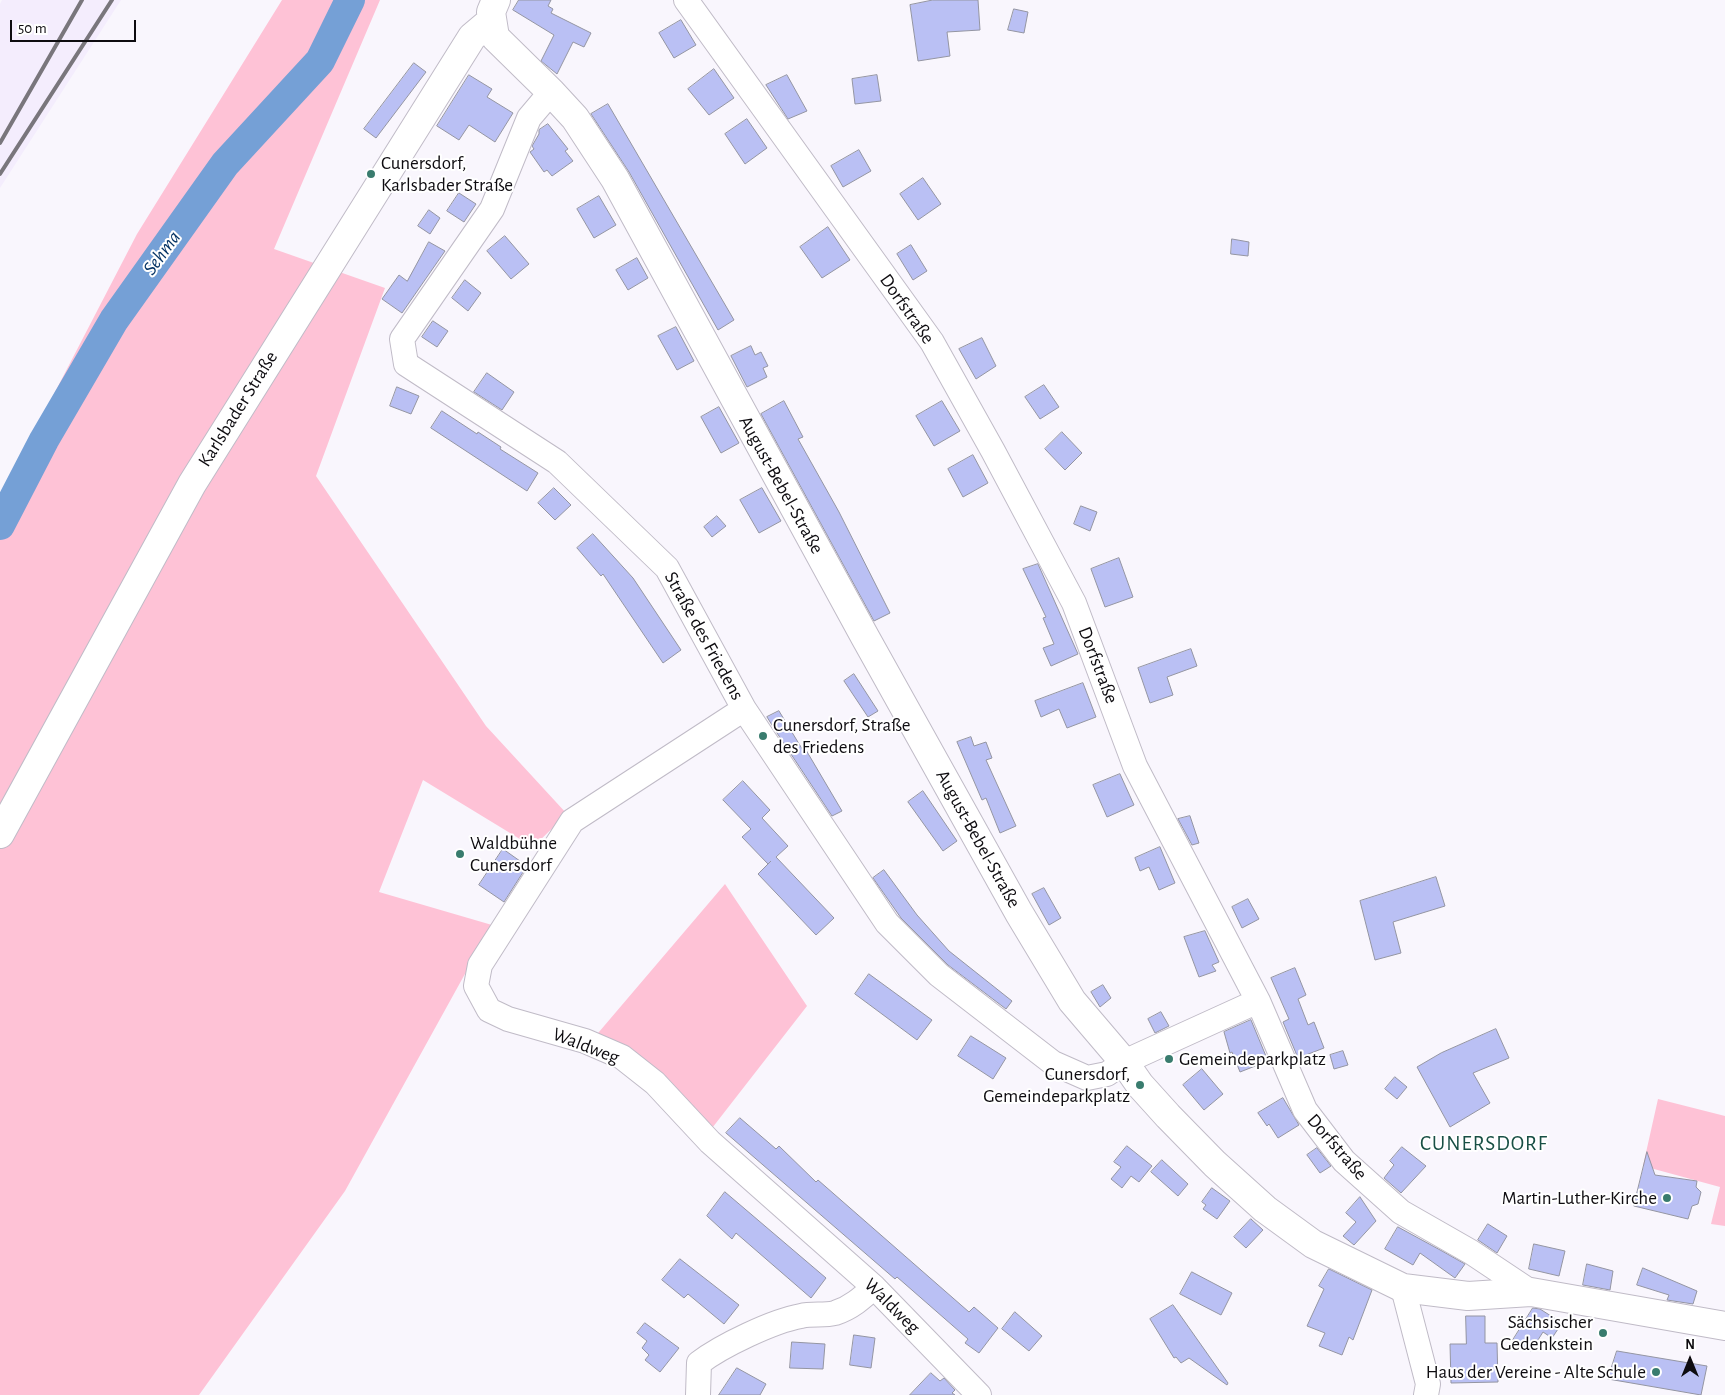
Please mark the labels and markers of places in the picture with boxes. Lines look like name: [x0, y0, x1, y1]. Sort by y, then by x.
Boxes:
place label: Cunersdorf, Karlsbader Straße: [381, 152, 513, 196]
marker: Cunersdorf, Karlsbader Straße: [365, 168, 377, 180]
place label: Cunersdorf, Straße des Friedens: [773, 714, 910, 758]
marker: Cunersdorf, Straße des Friedens: [757, 730, 769, 742]
place label: Waldbühne Cunersdorf: [470, 832, 557, 876]
marker: Waldbühne Cunersdorf: [454, 848, 466, 860]
place label: Gemeindeparkplatz: [1179, 1048, 1326, 1070]
marker: Gemeindeparkplatz: [1163, 1053, 1175, 1065]
place label: Cunersdorf, Gemeindeparkplatz: [983, 1063, 1130, 1107]
marker: Cunersdorf, Gemeindeparkplatz: [1134, 1079, 1146, 1091]
place label: Martin-Luther-Kirche: [1502, 1187, 1657, 1209]
marker: Martin-Luther-Kirche: [1661, 1192, 1673, 1204]
place label: Sächsischer Gedenkstein: [1500, 1311, 1593, 1355]
marker: Sächsischer Gedenkstein: [1597, 1327, 1609, 1339]
place label: Haus der Vereine - Alte Schule: [1426, 1361, 1646, 1383]
marker: Haus der Vereine - Alte Schule: [1650, 1366, 1662, 1378]

